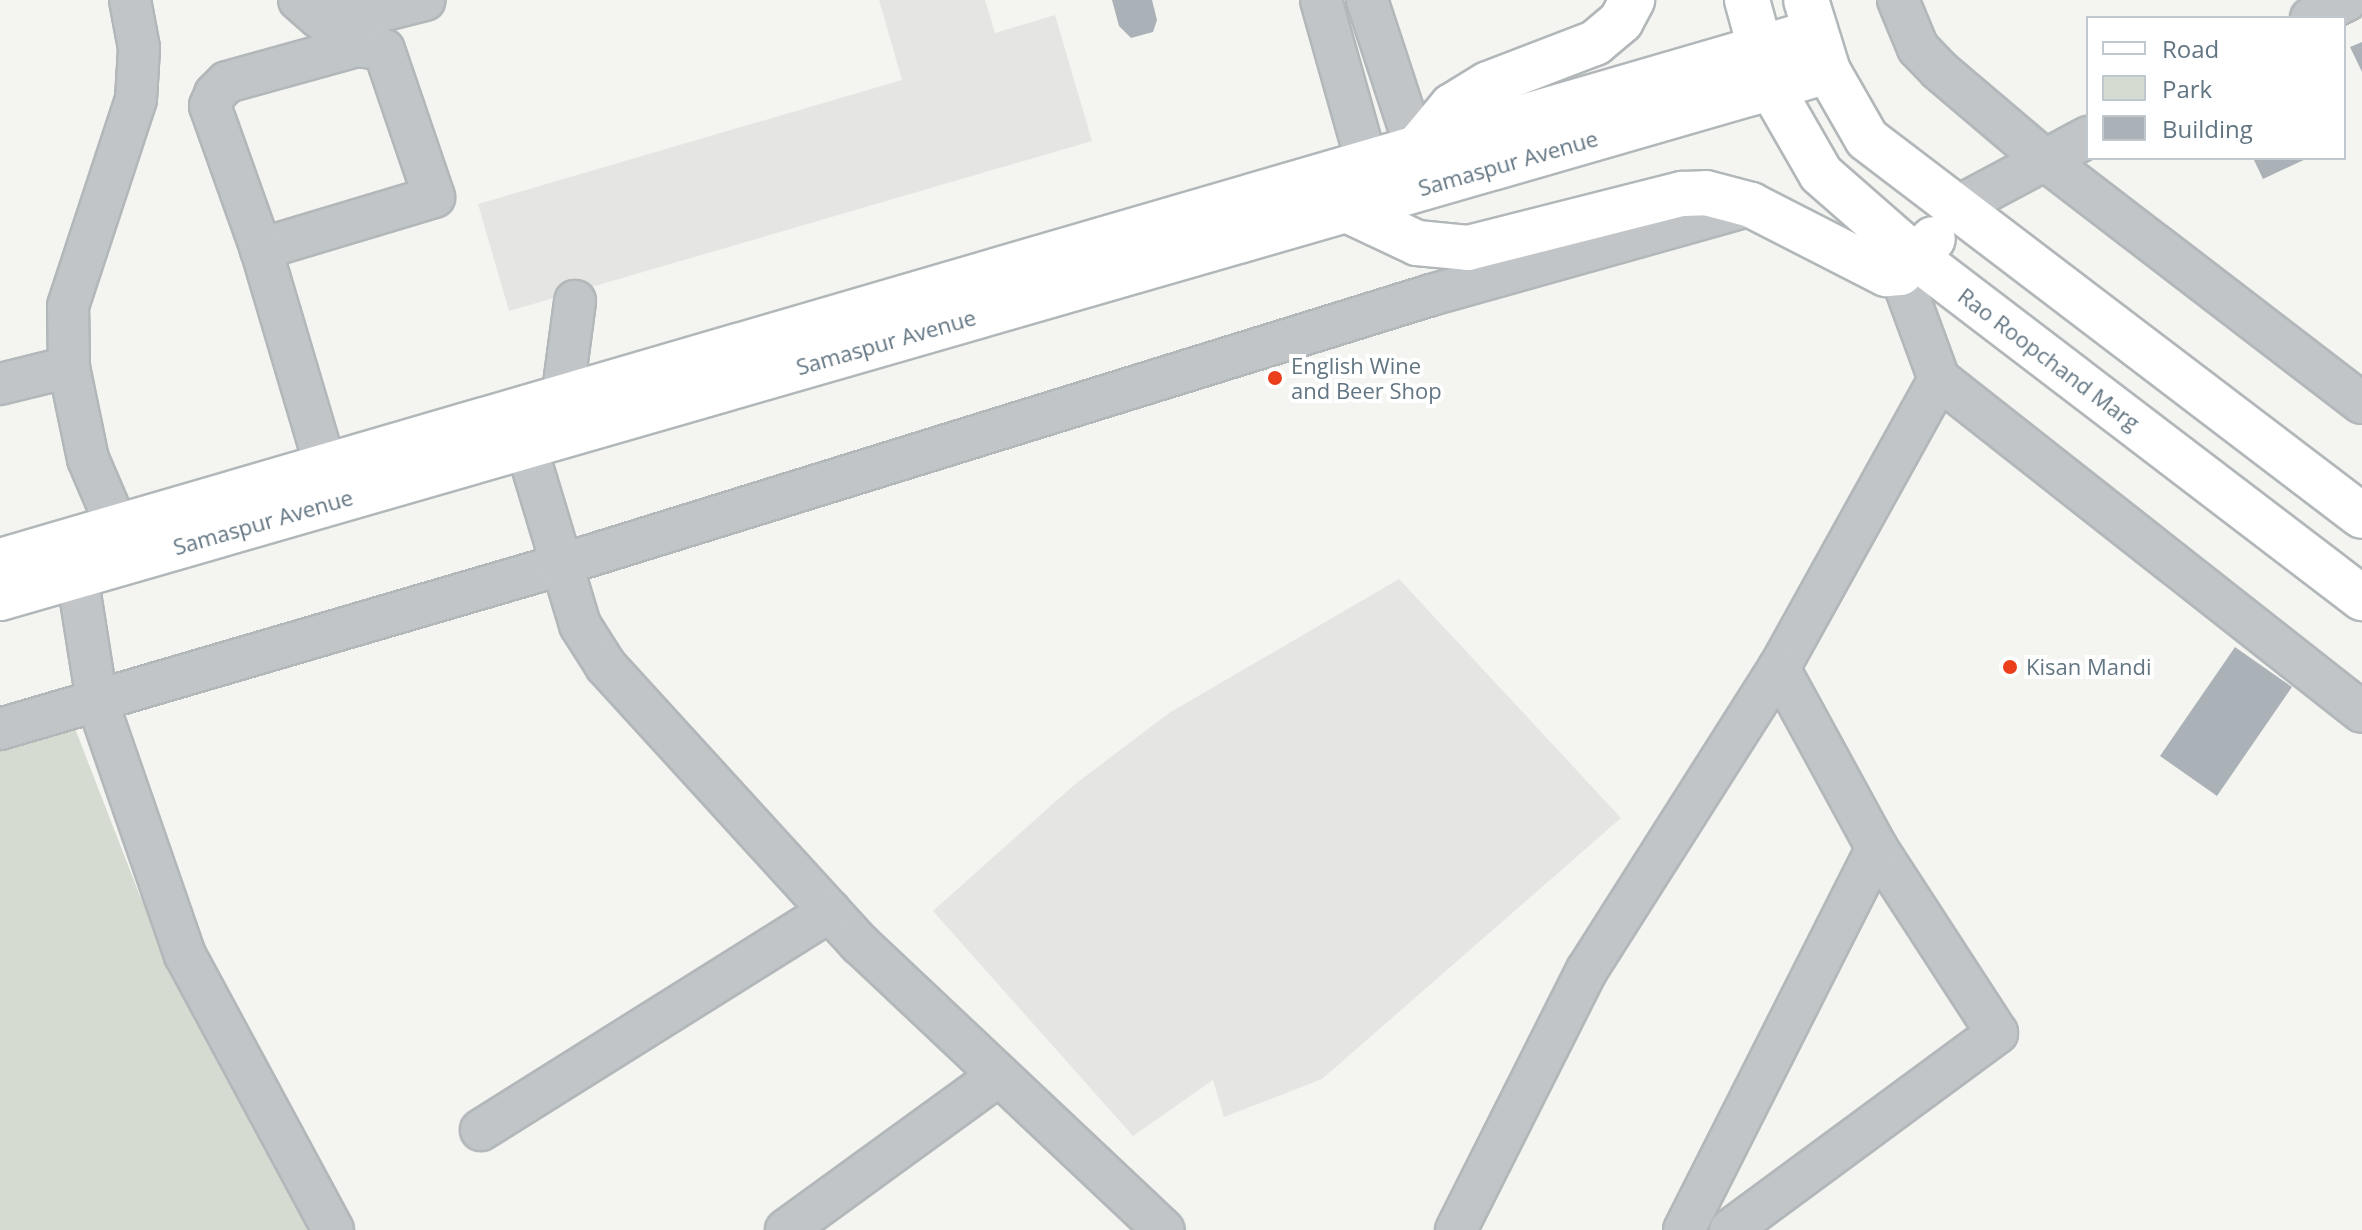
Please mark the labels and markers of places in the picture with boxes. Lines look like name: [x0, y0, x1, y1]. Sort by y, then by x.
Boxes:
place label: English Wine and Beer Shop: [1291, 352, 1442, 404]
marker: English Wine and Beer Shop: [1266, 369, 1284, 387]
place label: Kisan Mandi: [2026, 654, 2151, 680]
marker: Kisan Mandi: [2001, 658, 2019, 676]

